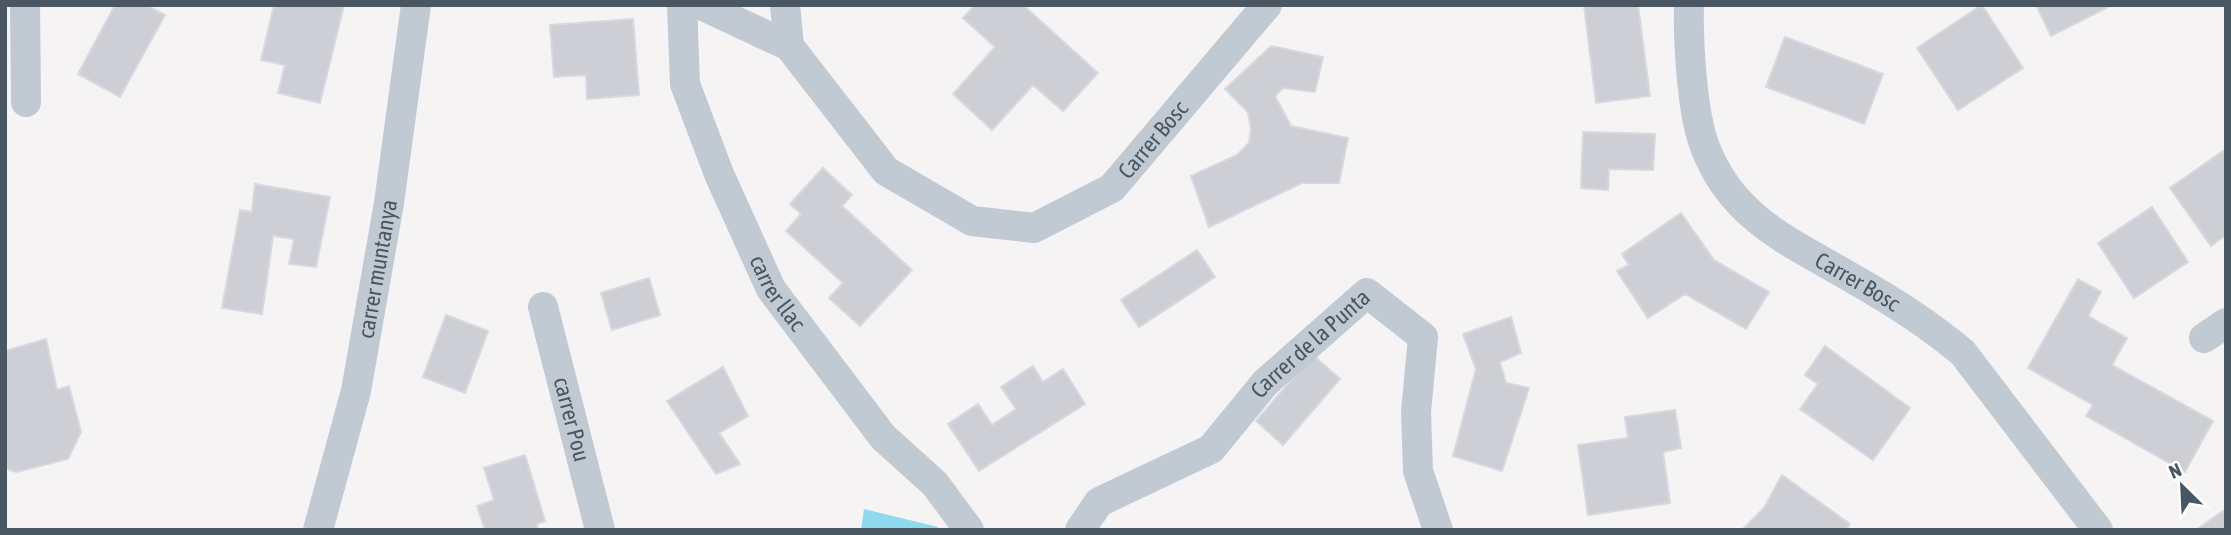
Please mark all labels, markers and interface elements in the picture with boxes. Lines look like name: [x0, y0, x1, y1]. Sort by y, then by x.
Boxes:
street label: Carrer Bosc: [1113, 95, 1193, 184]
street label: carrer muntanya: [352, 198, 402, 340]
street label: Carrer Bosc: [1811, 247, 1905, 317]
street label: carrer llac: [744, 251, 811, 336]
street label: Carrer de la Punta: [1245, 284, 1375, 403]
street label: carrer Pou: [548, 374, 595, 464]
north arrow: [2147, 451, 2217, 521]
text: N: [2165, 458, 2185, 483]

